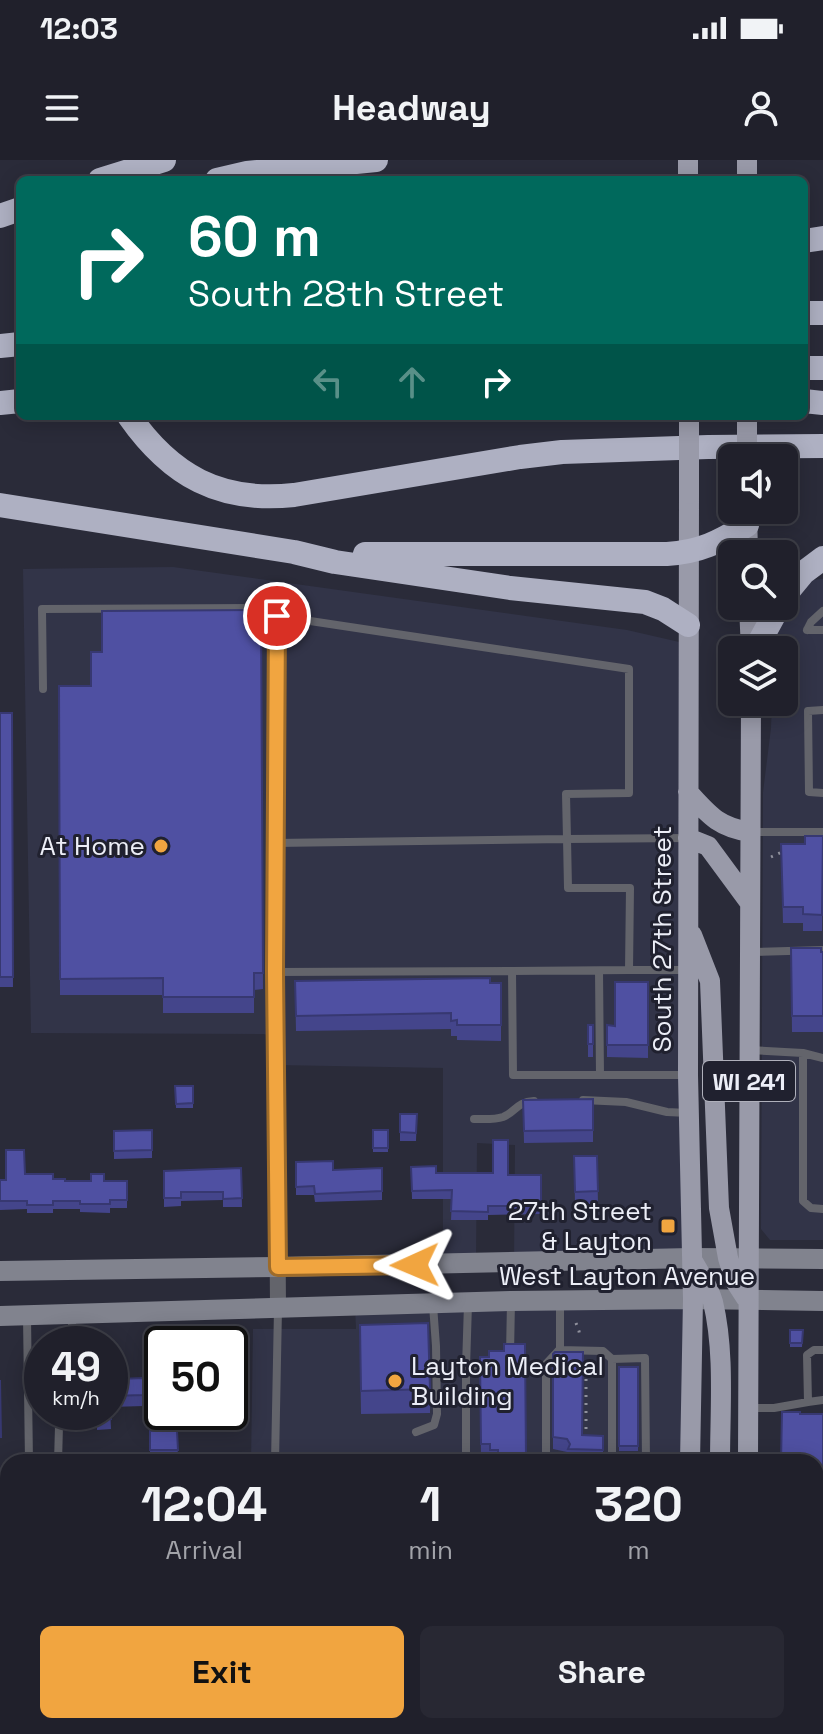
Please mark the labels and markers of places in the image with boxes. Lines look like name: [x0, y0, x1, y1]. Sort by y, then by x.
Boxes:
pin: [243, 582, 311, 650]
place label: At Home: [40, 829, 145, 863]
marker: At Home: [152, 837, 170, 855]
place label: 27th Street & Layton: [508, 1194, 652, 1258]
marker: 27th Street & Layton: [659, 1217, 677, 1235]
place label: Layton Medical Building: [411, 1349, 604, 1413]
marker: Layton Medical Building: [386, 1372, 404, 1390]

